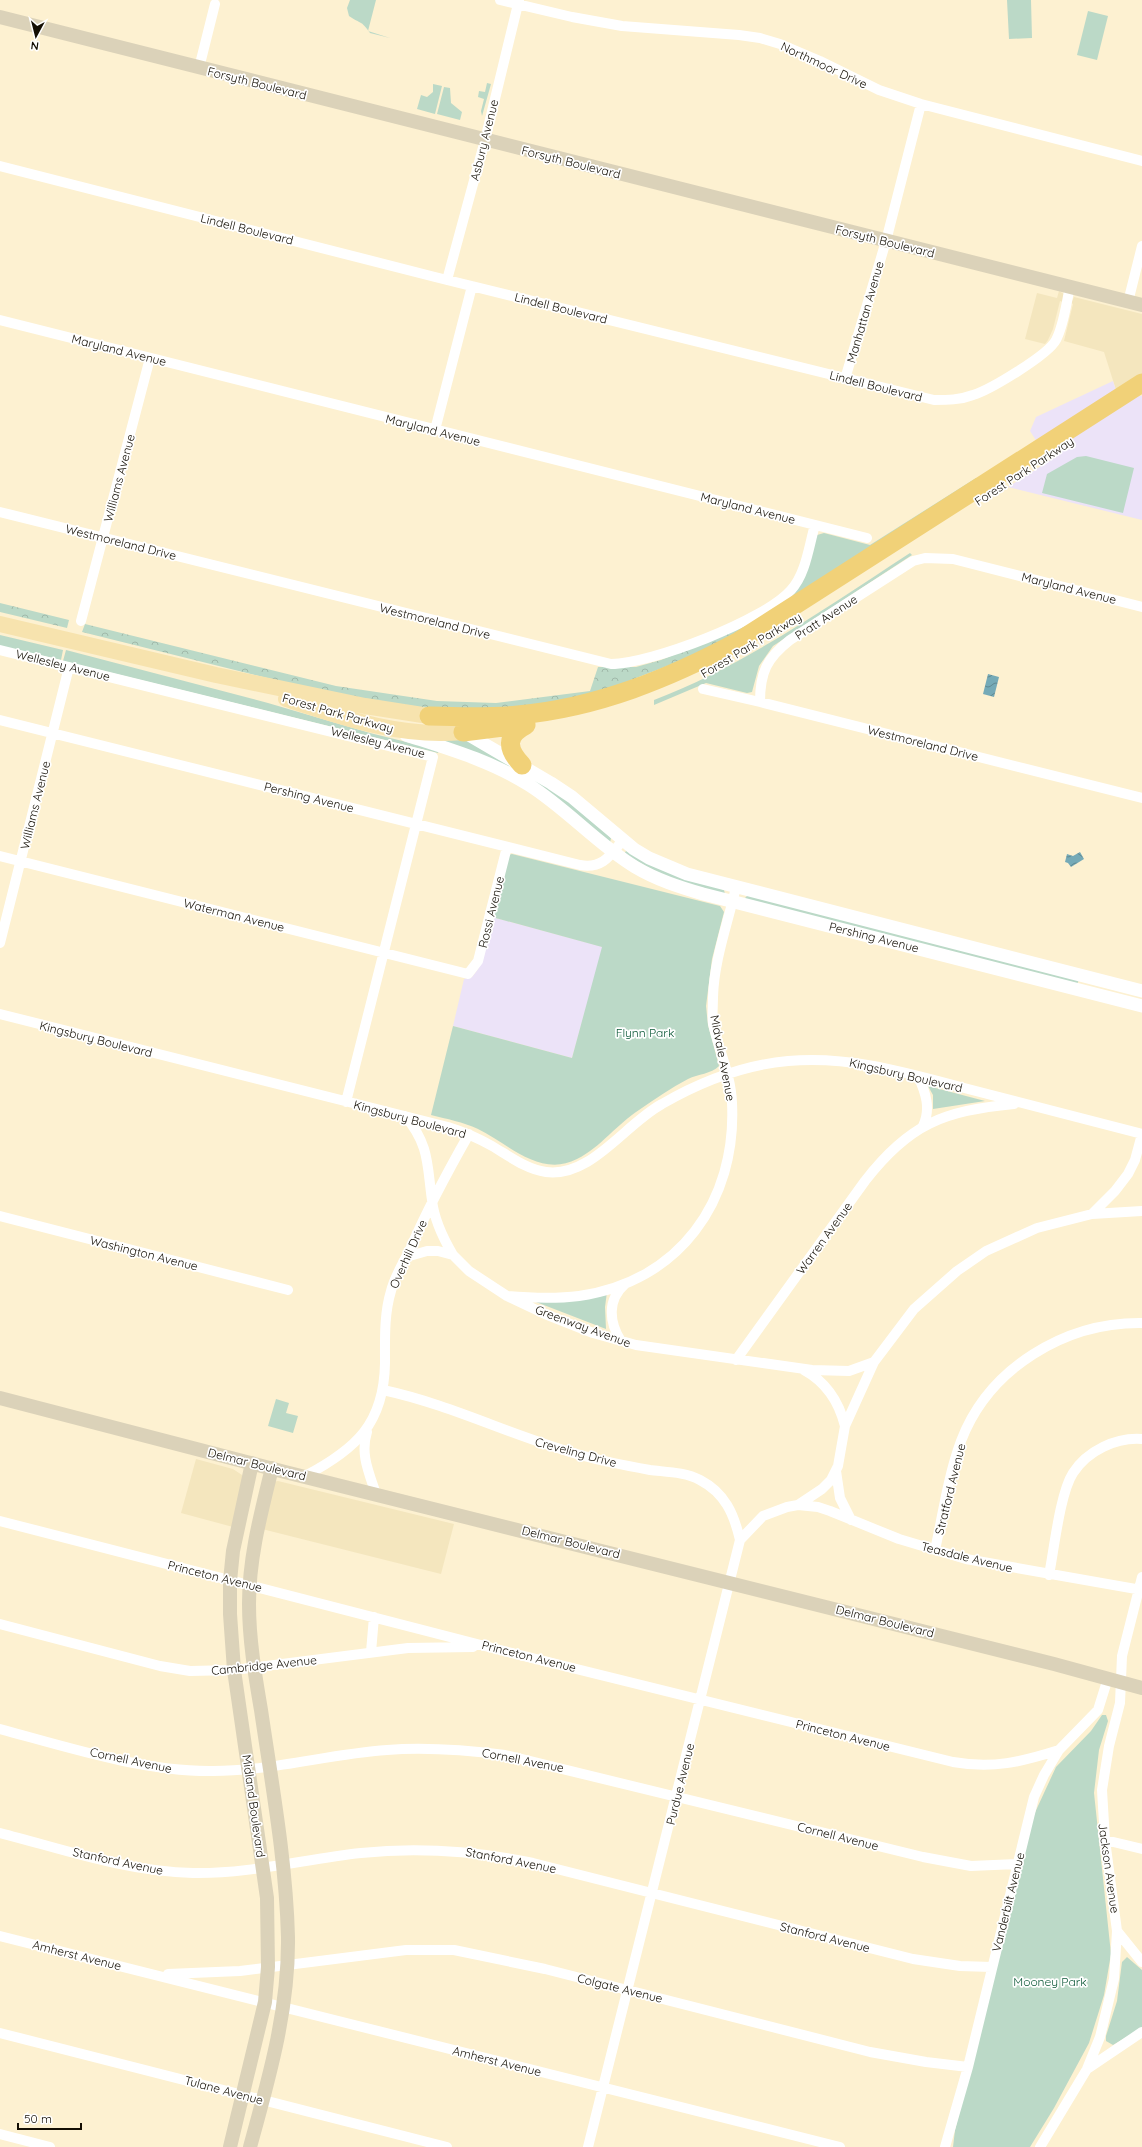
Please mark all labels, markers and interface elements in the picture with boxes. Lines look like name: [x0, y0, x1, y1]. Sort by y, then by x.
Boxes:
north arrow: [16, 16, 56, 56]
text: N: [30, 38, 40, 53]
street label: Northmoor Drive: [778, 38, 870, 92]
street label: Forsyth Boulevard: [206, 63, 308, 103]
street label: Asbury Avenue: [467, 98, 501, 182]
street label: Forsyth Boulevard: [520, 142, 622, 182]
street label: Lindell Boulevard: [199, 210, 295, 248]
street label: Forsyth Boulevard: [834, 221, 936, 261]
street label: Manhattan Avenue: [843, 259, 887, 364]
street label: Lindell Boulevard: [513, 289, 609, 327]
street label: Maryland Avenue: [70, 331, 168, 369]
street label: Lindell Boulevard: [828, 367, 924, 405]
street label: Maryland Avenue: [384, 411, 482, 449]
street label: Williams Avenue: [100, 432, 138, 524]
street label: Forest Park Parkway: [972, 433, 1076, 509]
street label: Maryland Avenue: [699, 489, 797, 527]
street label: Westmoreland Drive: [64, 521, 178, 563]
street label: Maryland Avenue: [1020, 569, 1118, 607]
street label: Pratt Avenue: [792, 591, 860, 643]
street label: Westmoreland Drive: [378, 600, 492, 642]
street label: Forest Park Parkway: [698, 609, 804, 681]
street label: Wellesley Avenue: [14, 646, 112, 684]
street label: Forest Park Parkway: [281, 690, 395, 736]
street label: Westmoreland Drive: [866, 722, 980, 764]
street label: Wellesley Avenue: [329, 723, 427, 761]
street label: Williams Avenue: [17, 759, 53, 851]
street label: Pershing Avenue: [262, 779, 356, 815]
street label: Rossi Avenue: [475, 874, 507, 949]
street label: Waterman Avenue: [182, 895, 286, 935]
street label: Pershing Avenue: [827, 919, 921, 955]
street label: Midvale Avenue: [707, 1014, 739, 1102]
street label: Kingsbury Boulevard: [38, 1018, 154, 1060]
park label: Flynn Park: [616, 1025, 674, 1040]
street label: Kingsbury Boulevard: [848, 1055, 964, 1095]
street label: Kingsbury Boulevard: [352, 1097, 468, 1141]
street label: Warren Avenue: [793, 1199, 855, 1277]
street label: Overhill Drive: [386, 1217, 430, 1291]
street label: Washington Avenue: [88, 1232, 200, 1274]
street label: Greenway Avenue: [533, 1302, 633, 1350]
street label: Creveling Drive: [534, 1434, 619, 1470]
street label: Stratford Avenue: [931, 1442, 969, 1536]
street label: Delmar Boulevard: [206, 1445, 308, 1483]
street label: Delmar Boulevard: [520, 1523, 622, 1561]
street label: Teasdale Avenue: [920, 1538, 1015, 1576]
street label: Princeton Avenue: [166, 1557, 264, 1595]
street label: Delmar Boulevard: [834, 1602, 936, 1640]
street label: Princeton Avenue: [480, 1637, 578, 1675]
street label: Cambridge Avenue: [210, 1652, 318, 1678]
street label: Princeton Avenue: [794, 1716, 892, 1754]
street label: Purdue Avenue: [663, 1741, 697, 1826]
street label: Cornell Avenue: [89, 1744, 173, 1776]
street label: Cornell Avenue: [481, 1745, 566, 1775]
street label: Midland Boulevard: [239, 1754, 269, 1858]
street label: Cornell Avenue: [796, 1819, 880, 1853]
street label: Jackson Avenue: [1095, 1822, 1123, 1914]
street label: Stanford Avenue: [71, 1844, 165, 1878]
street label: Stanford Avenue: [464, 1844, 558, 1876]
street label: Vanderbilt Avenue: [988, 1851, 1028, 1953]
street label: Stanford Avenue: [779, 1919, 872, 1955]
street label: Amherst Avenue: [31, 1937, 123, 1973]
street label: Colgate Avenue: [576, 1970, 664, 2006]
park label: Mooney Park: [1013, 1974, 1087, 1989]
street label: Amherst Avenue: [451, 2043, 543, 2079]
street label: Tulane Avenue: [183, 2072, 265, 2108]
scale bar: [18, 2105, 81, 2131]
text: 50 m: [24, 2111, 52, 2126]

